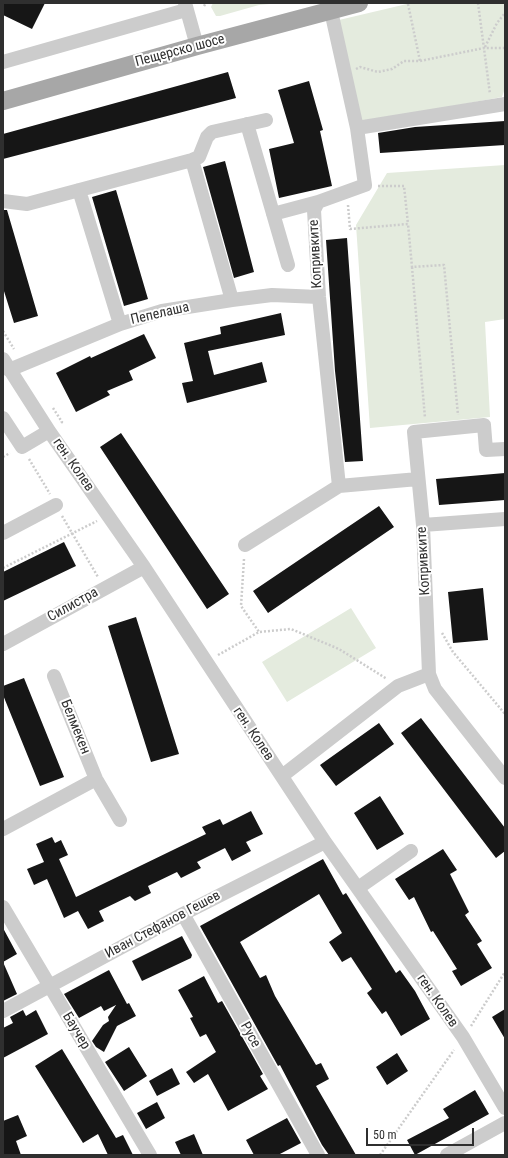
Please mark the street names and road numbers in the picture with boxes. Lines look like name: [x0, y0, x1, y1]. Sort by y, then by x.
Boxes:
street label: Пещерско шосе: [133, 31, 227, 71]
street label: Копривките: [306, 219, 326, 289]
street label: Пепелаша: [129, 299, 191, 329]
street label: ген. Колев: [49, 435, 97, 495]
street label: Копривките: [414, 526, 434, 596]
street label: Силистра: [45, 584, 101, 626]
street label: Белмекен: [56, 697, 94, 757]
street label: ген. Колев: [229, 704, 277, 764]
street label: Иван Стефанов Гешев: [102, 887, 224, 963]
street label: ген. Колев: [413, 971, 461, 1031]
street label: Баучер: [58, 1009, 94, 1053]
street label: Русе: [236, 1019, 264, 1051]

